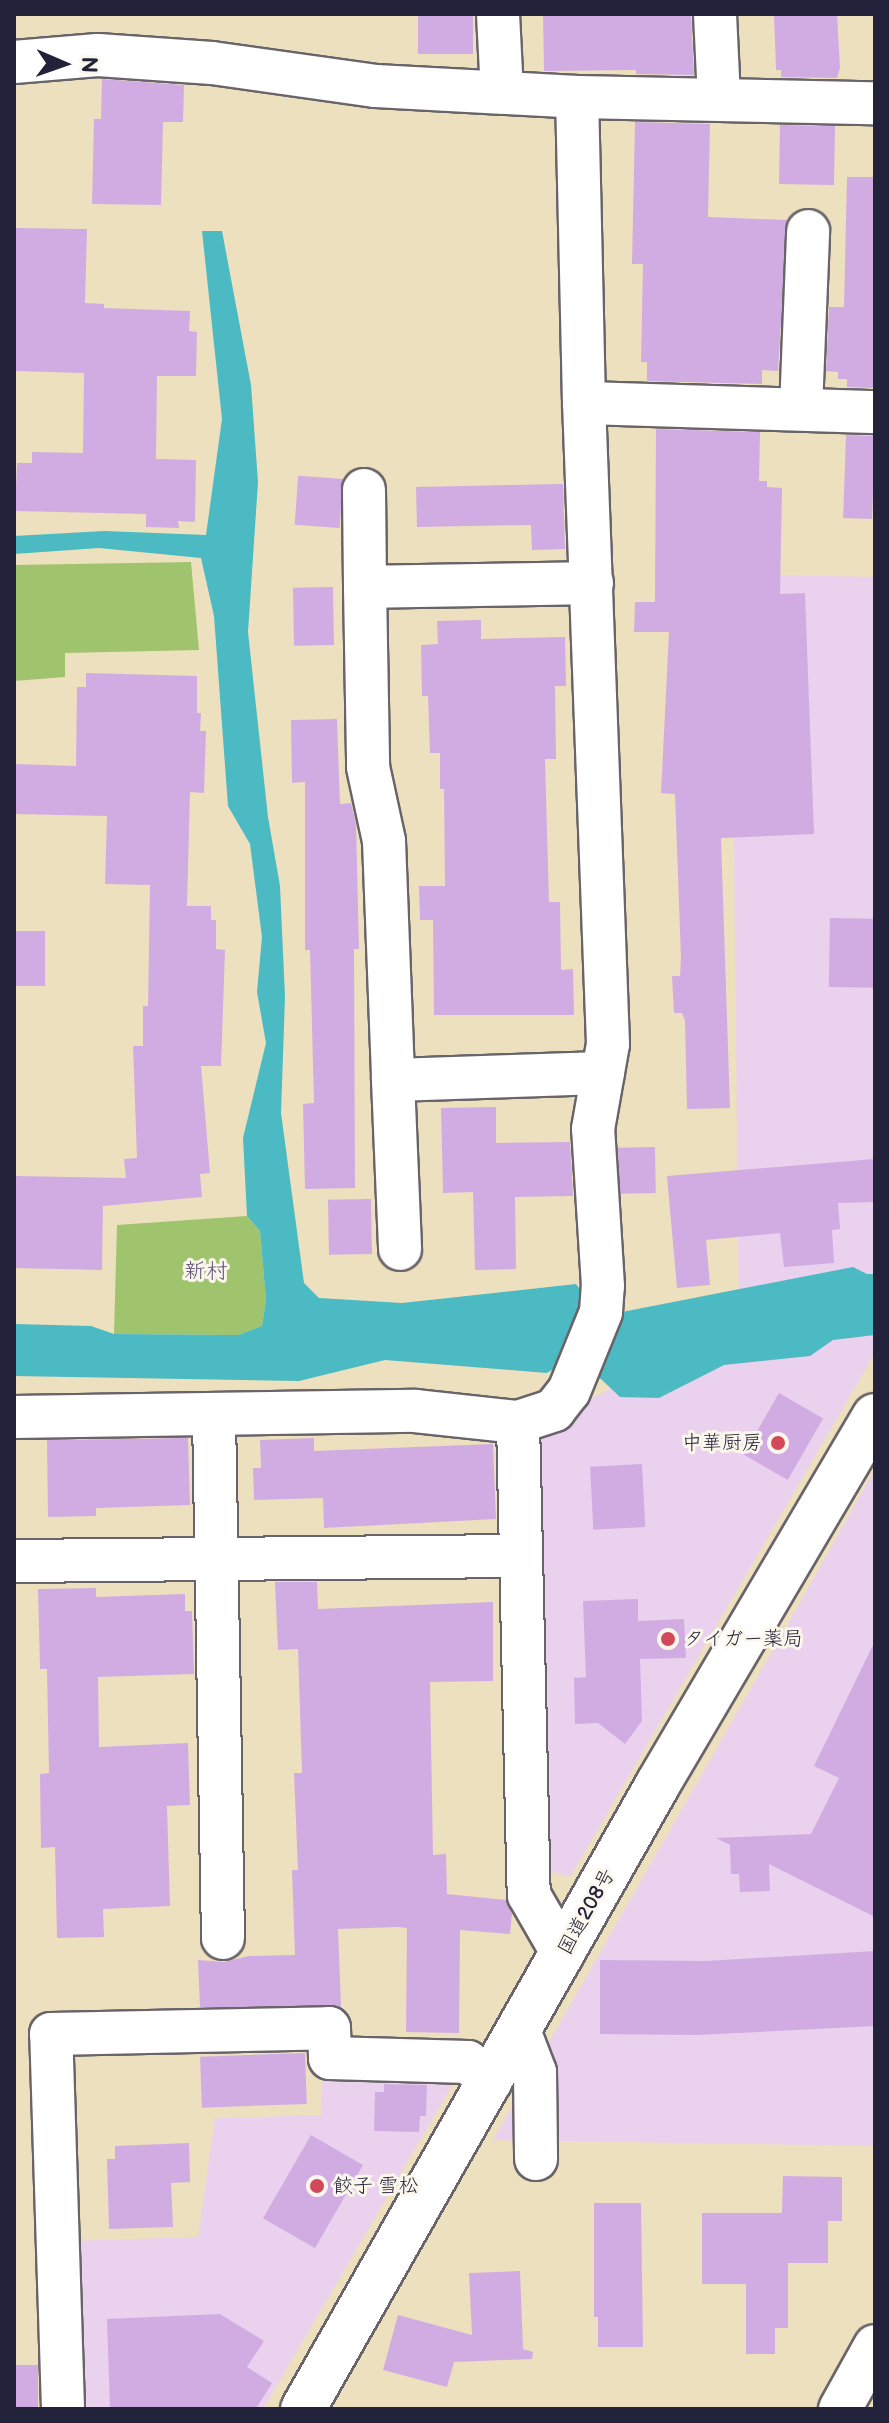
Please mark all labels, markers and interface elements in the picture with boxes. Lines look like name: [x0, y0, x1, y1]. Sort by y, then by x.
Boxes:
north arrow: [24, 24, 104, 104]
text: N: [75, 56, 102, 74]
district label: 新村: [184, 1259, 228, 1285]
place label: 中華厨房: [682, 1431, 762, 1455]
marker: 中華厨房: [769, 1434, 787, 1452]
place label: タイガー薬局: [684, 1627, 804, 1651]
marker: タイガー薬局: [659, 1630, 677, 1648]
street label: 国道208号: [553, 1865, 621, 1959]
place label: 餃子 雪松: [333, 2174, 418, 2198]
marker: 餃子 雪松: [308, 2177, 326, 2195]

